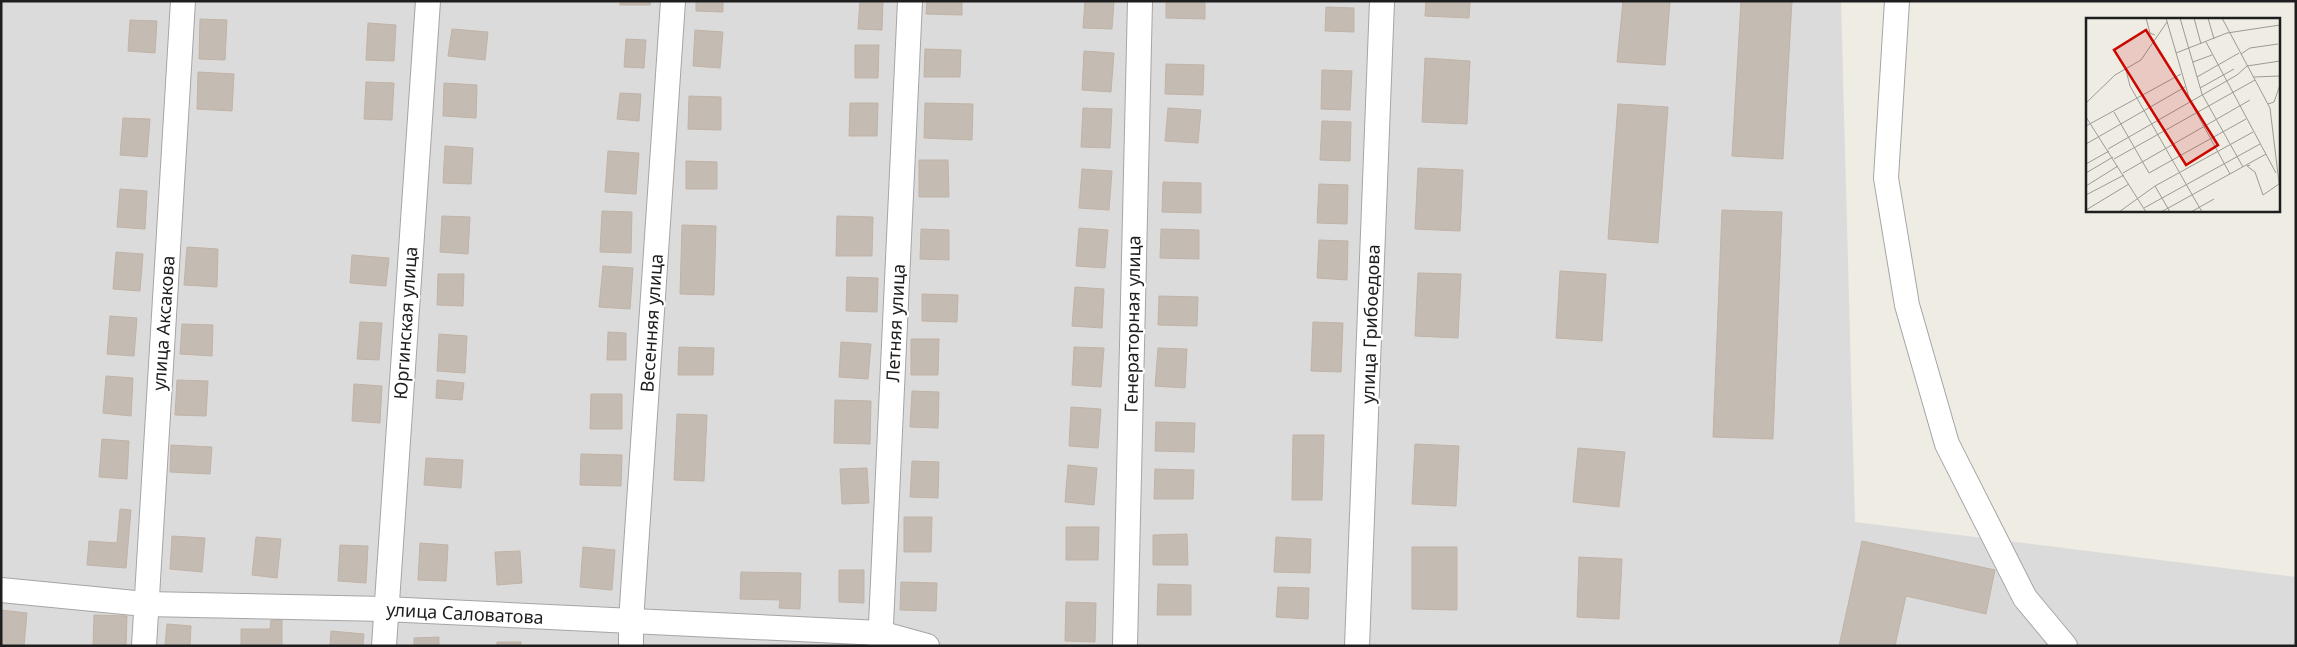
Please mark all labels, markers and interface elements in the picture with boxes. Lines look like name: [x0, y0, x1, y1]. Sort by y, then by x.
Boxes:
inset map: [2086, 18, 2280, 211]
street label: Генераторная улица: [1118, 235, 1146, 413]
street label: улица Грибоедова: [1355, 244, 1385, 404]
street label: Юргинская улица: [388, 246, 422, 400]
street label: Весенняя улица: [634, 253, 668, 393]
street label: улица Аксакова: [146, 255, 180, 391]
street label: Летняя улица: [880, 263, 910, 383]
street label: улица Саловатова: [386, 597, 544, 629]

